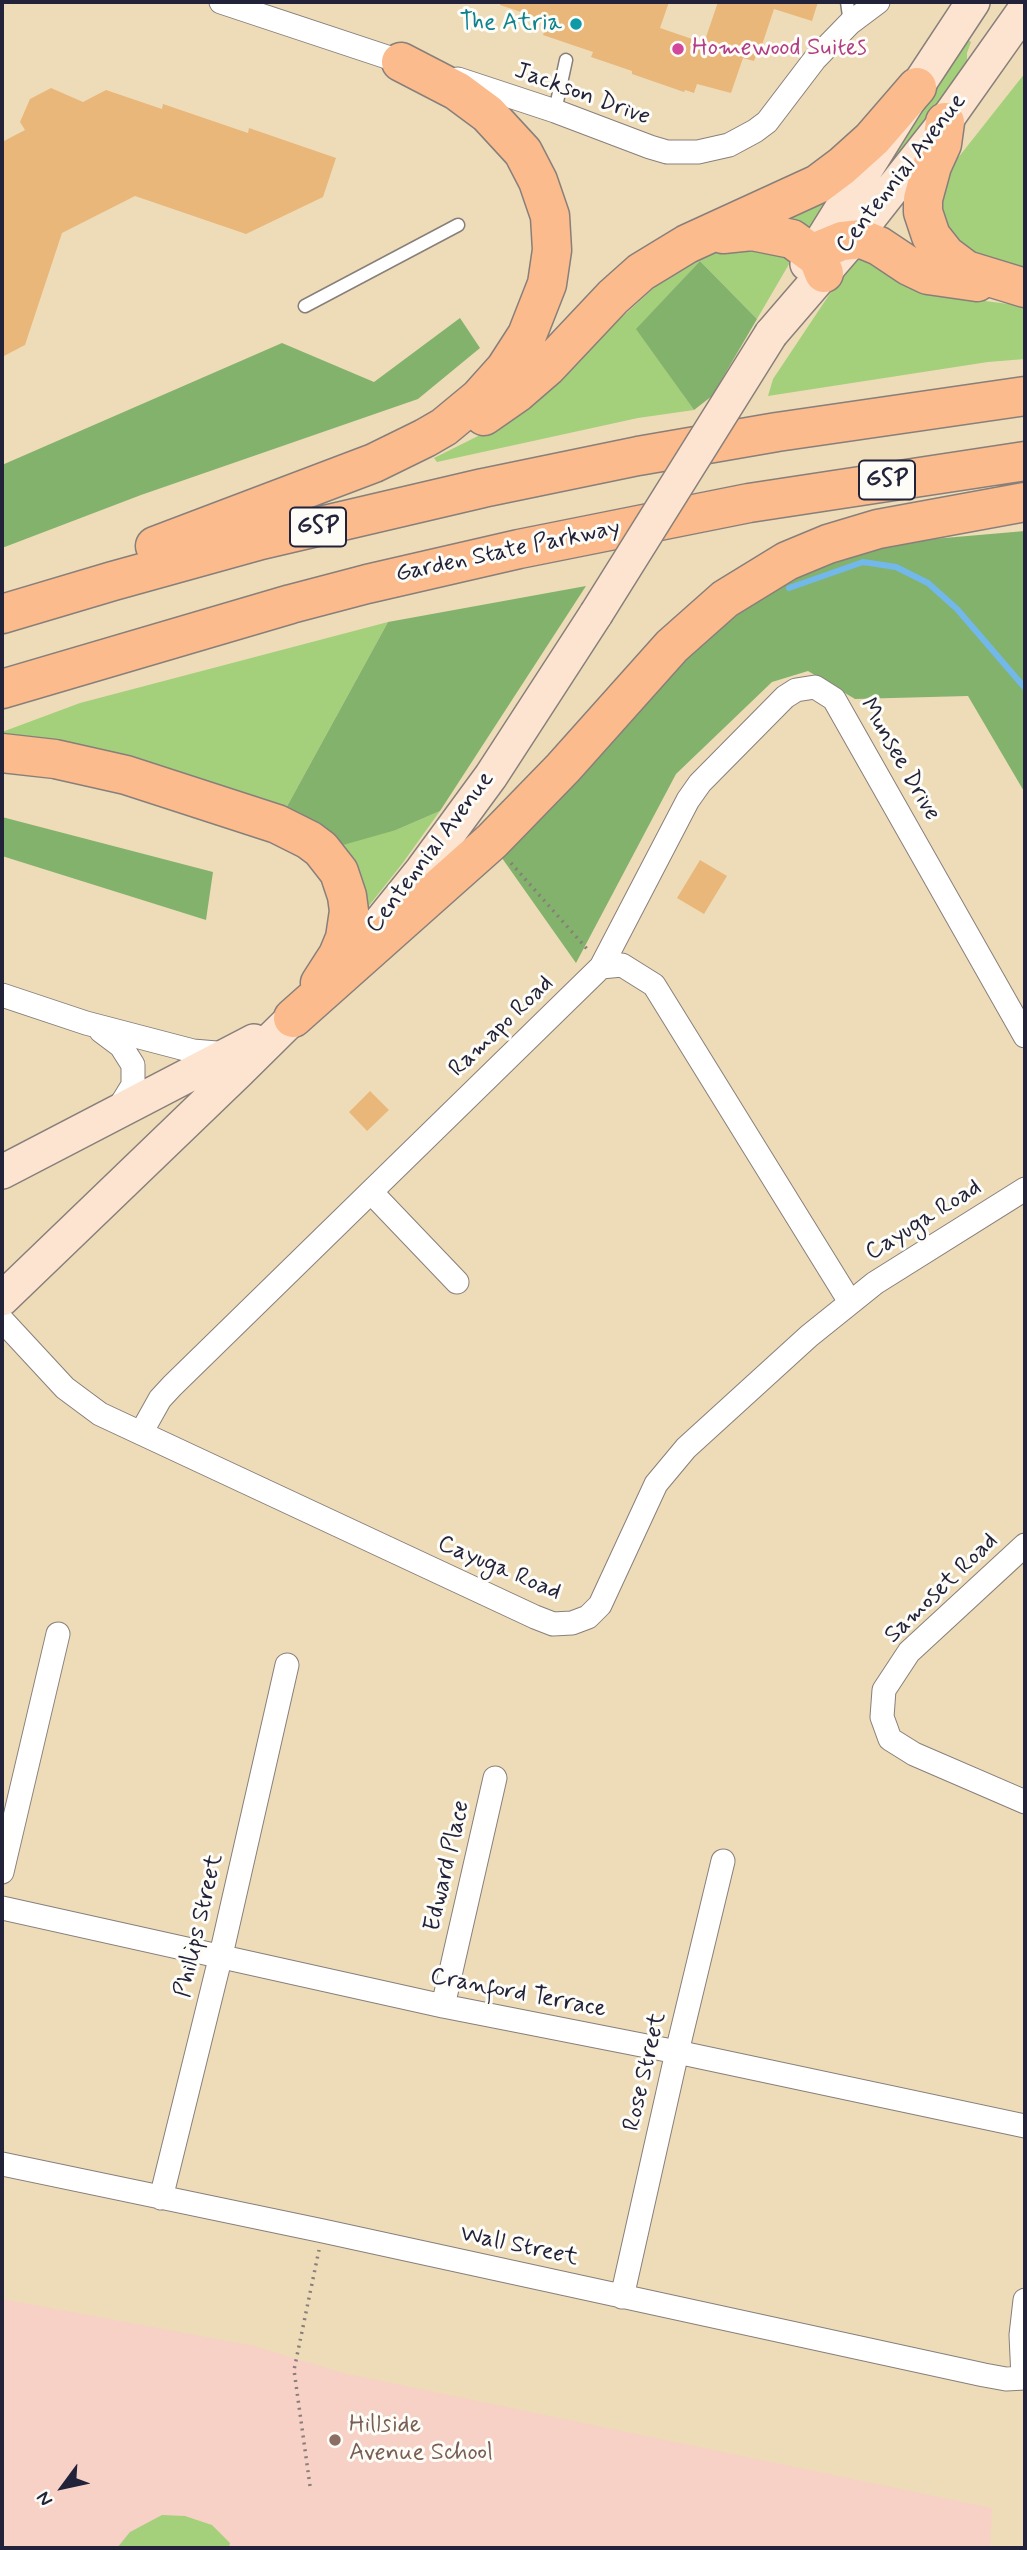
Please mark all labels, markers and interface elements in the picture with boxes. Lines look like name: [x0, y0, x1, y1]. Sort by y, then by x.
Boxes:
place label: The Atria: [459, 10, 562, 38]
marker: The Atria: [568, 16, 584, 32]
place label: Homewood Suites: [692, 35, 867, 63]
marker: Homewood Suites: [670, 41, 686, 57]
street label: Jackson Drive: [510, 57, 654, 133]
street label: Centennial Avenue: [831, 88, 973, 260]
road number: GSP: [859, 460, 915, 500]
road number: GSP: [290, 508, 346, 547]
street label: Garden State Parkway: [393, 514, 623, 590]
street label: Munsee Drive: [852, 694, 946, 826]
street label: Centennial Avenue: [361, 766, 501, 940]
street label: Ramapo Road: [444, 970, 560, 1084]
street label: Cayuga Road: [861, 1174, 987, 1268]
street label: Samoset Road: [879, 1528, 1005, 1650]
street label: Cayuga Road: [433, 1530, 565, 1608]
street label: Edward Place: [419, 1798, 477, 1934]
street label: Phillips Street: [169, 1851, 231, 2001]
street label: Cranford Terrace: [428, 1963, 608, 2025]
street label: Rose Street: [618, 2010, 674, 2134]
street label: Wall Street: [457, 2220, 581, 2274]
place label: Hillside Avenue School: [349, 2412, 493, 2468]
marker: Hillside Avenue School: [327, 2432, 343, 2448]
north arrow: [28, 2452, 98, 2522]
text: N: [31, 2487, 59, 2511]

